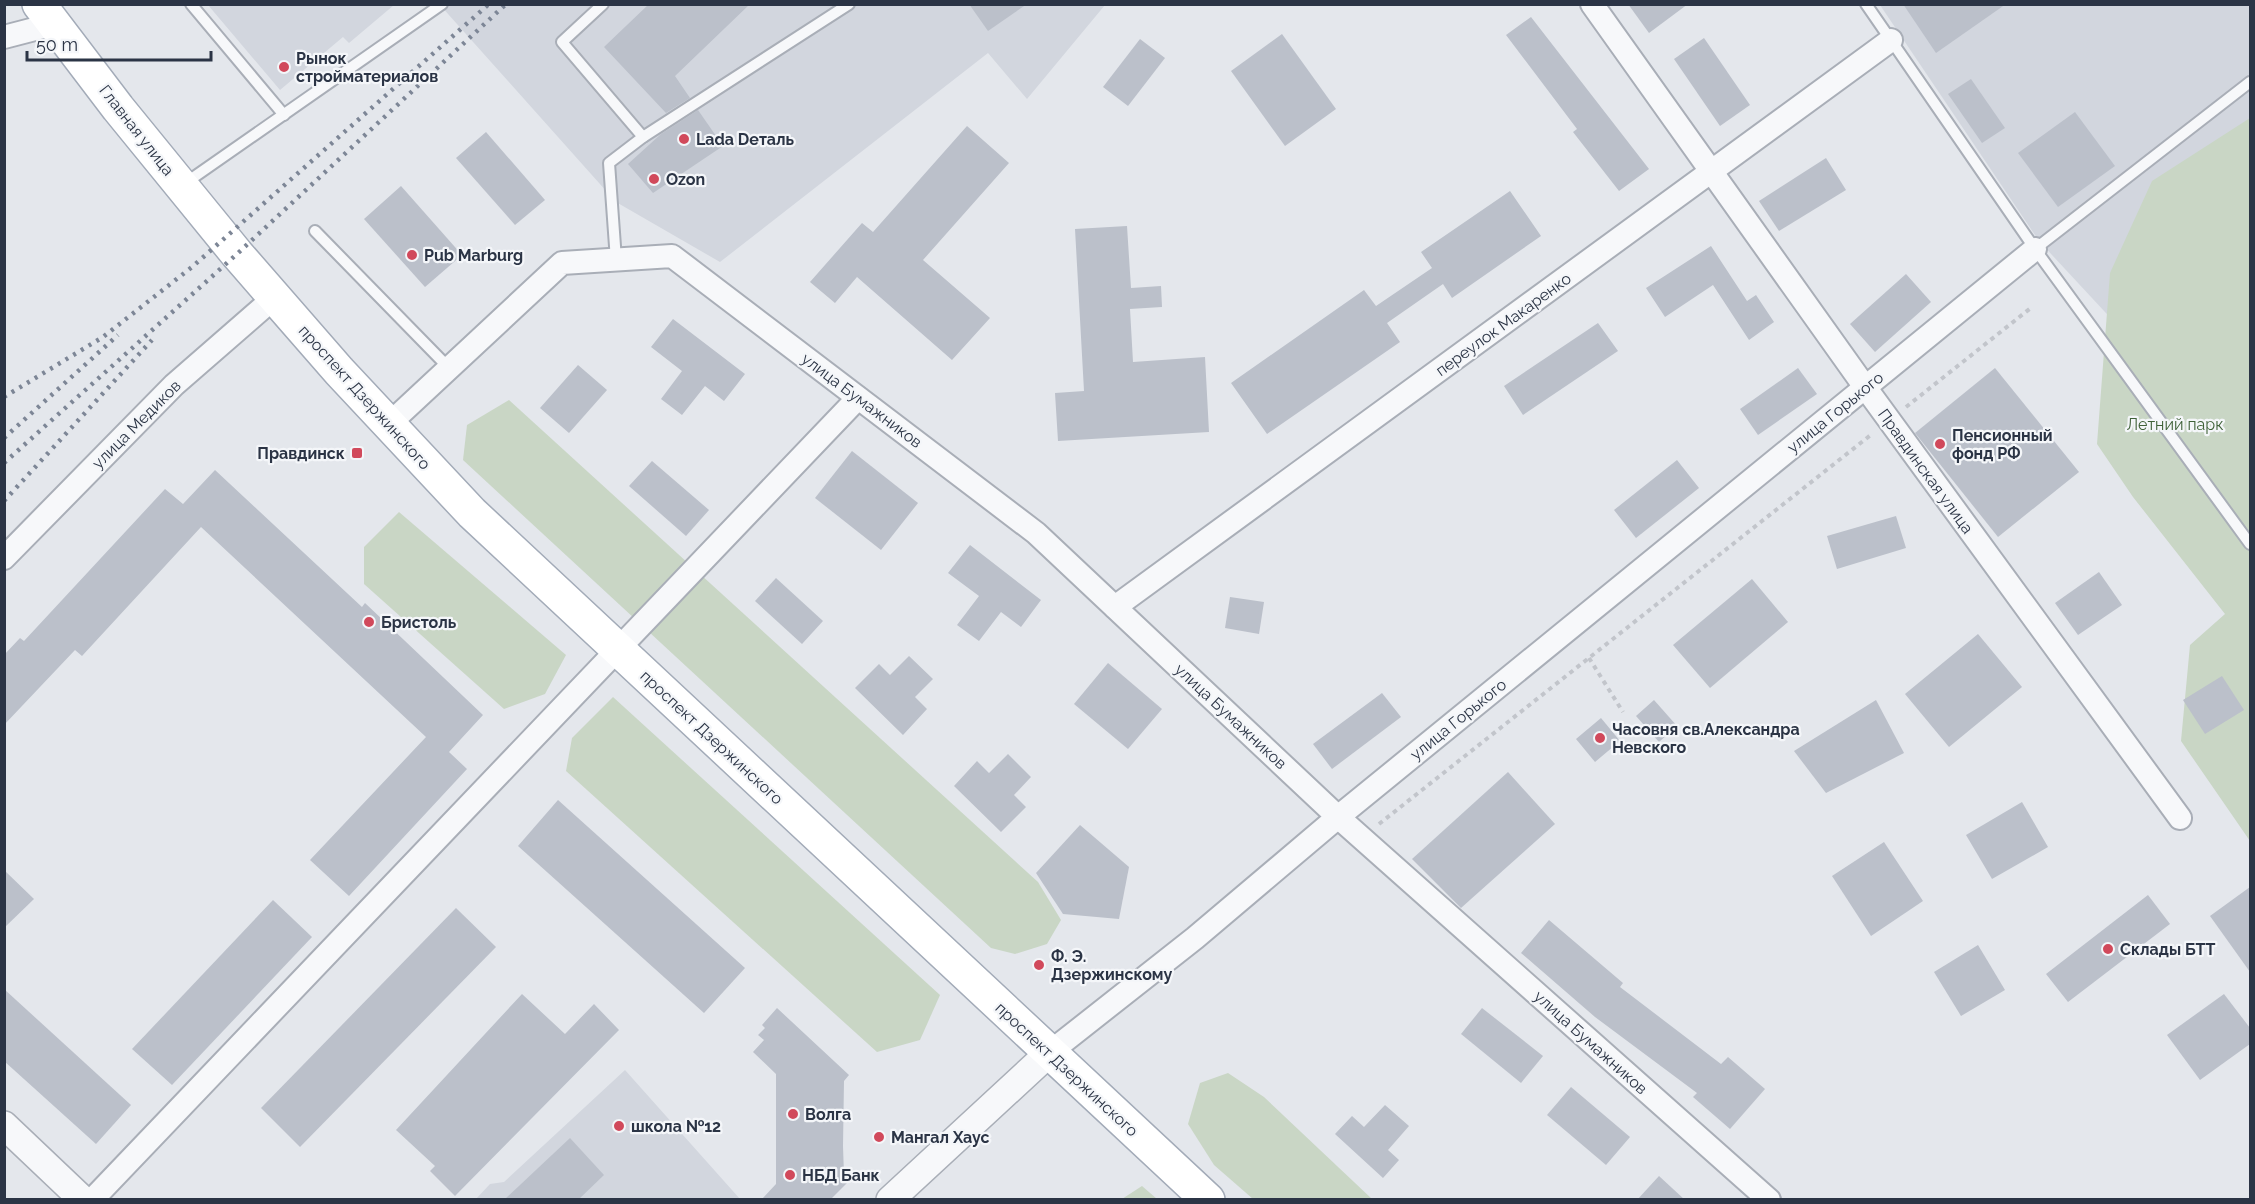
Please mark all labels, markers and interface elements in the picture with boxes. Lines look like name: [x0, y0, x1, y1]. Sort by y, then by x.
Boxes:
scale bar: [27, 24, 212, 62]
text: 50 m: [36, 34, 78, 55]
place label: Рынок стройматериалов: [296, 49, 438, 86]
marker: Рынок стройматериалов: [277, 60, 291, 74]
street label: Главная улица: [95, 81, 178, 179]
place label: Lada Dеталь: [696, 130, 795, 149]
marker: Lada Dеталь: [677, 132, 691, 146]
place label: Ozon: [666, 170, 705, 189]
marker: Ozon: [647, 172, 661, 186]
place label: Pub Marburg: [424, 246, 523, 265]
marker: Pub Marburg: [405, 248, 419, 262]
street label: переулок Макаренко: [1432, 269, 1575, 380]
street label: проспект Дзержинского: [295, 321, 435, 474]
street label: улица Бумажников: [798, 349, 926, 452]
street label: улица Горького: [1783, 368, 1887, 457]
street label: улица Медиков: [88, 376, 185, 473]
street label: Правдинская улица: [1874, 405, 1977, 537]
park label: Летний парк: [2126, 415, 2224, 434]
place label: Пенсионный фонд РФ: [1952, 426, 2053, 463]
marker: Пенсионный фонд РФ: [1933, 437, 1947, 451]
place label: Правдинск: [257, 444, 345, 463]
marker: Правдинск: [350, 446, 364, 460]
place label: Бристоль: [381, 613, 457, 632]
marker: Бристоль: [362, 615, 376, 629]
street label: улица Бумажников: [1171, 660, 1290, 773]
street label: проспект Дзержинского: [636, 666, 787, 808]
street label: улица Горького: [1406, 675, 1510, 764]
place label: Часовня св.Александра Невского: [1612, 720, 1800, 757]
marker: Часовня св.Александра Невского: [1593, 731, 1607, 745]
place label: Склады БТТ: [2120, 940, 2215, 959]
marker: Склады БТТ: [2101, 942, 2115, 956]
place label: Ф. Э. Дзержинскому: [1051, 947, 1172, 984]
marker: Ф. Э. Дзержинскому: [1032, 958, 1046, 972]
street label: улица Бумажников: [1530, 987, 1651, 1098]
street label: проспект Дзержинского: [991, 998, 1142, 1140]
place label: Волга: [805, 1105, 851, 1124]
marker: Волга: [786, 1107, 800, 1121]
place label: школа №12: [631, 1117, 721, 1136]
marker: школа №12: [612, 1119, 626, 1133]
place label: Мангал Хаус: [891, 1128, 989, 1147]
marker: Мангал Хаус: [872, 1130, 886, 1144]
place label: НБД Банк: [802, 1166, 880, 1185]
marker: НБД Банк: [783, 1168, 797, 1182]

